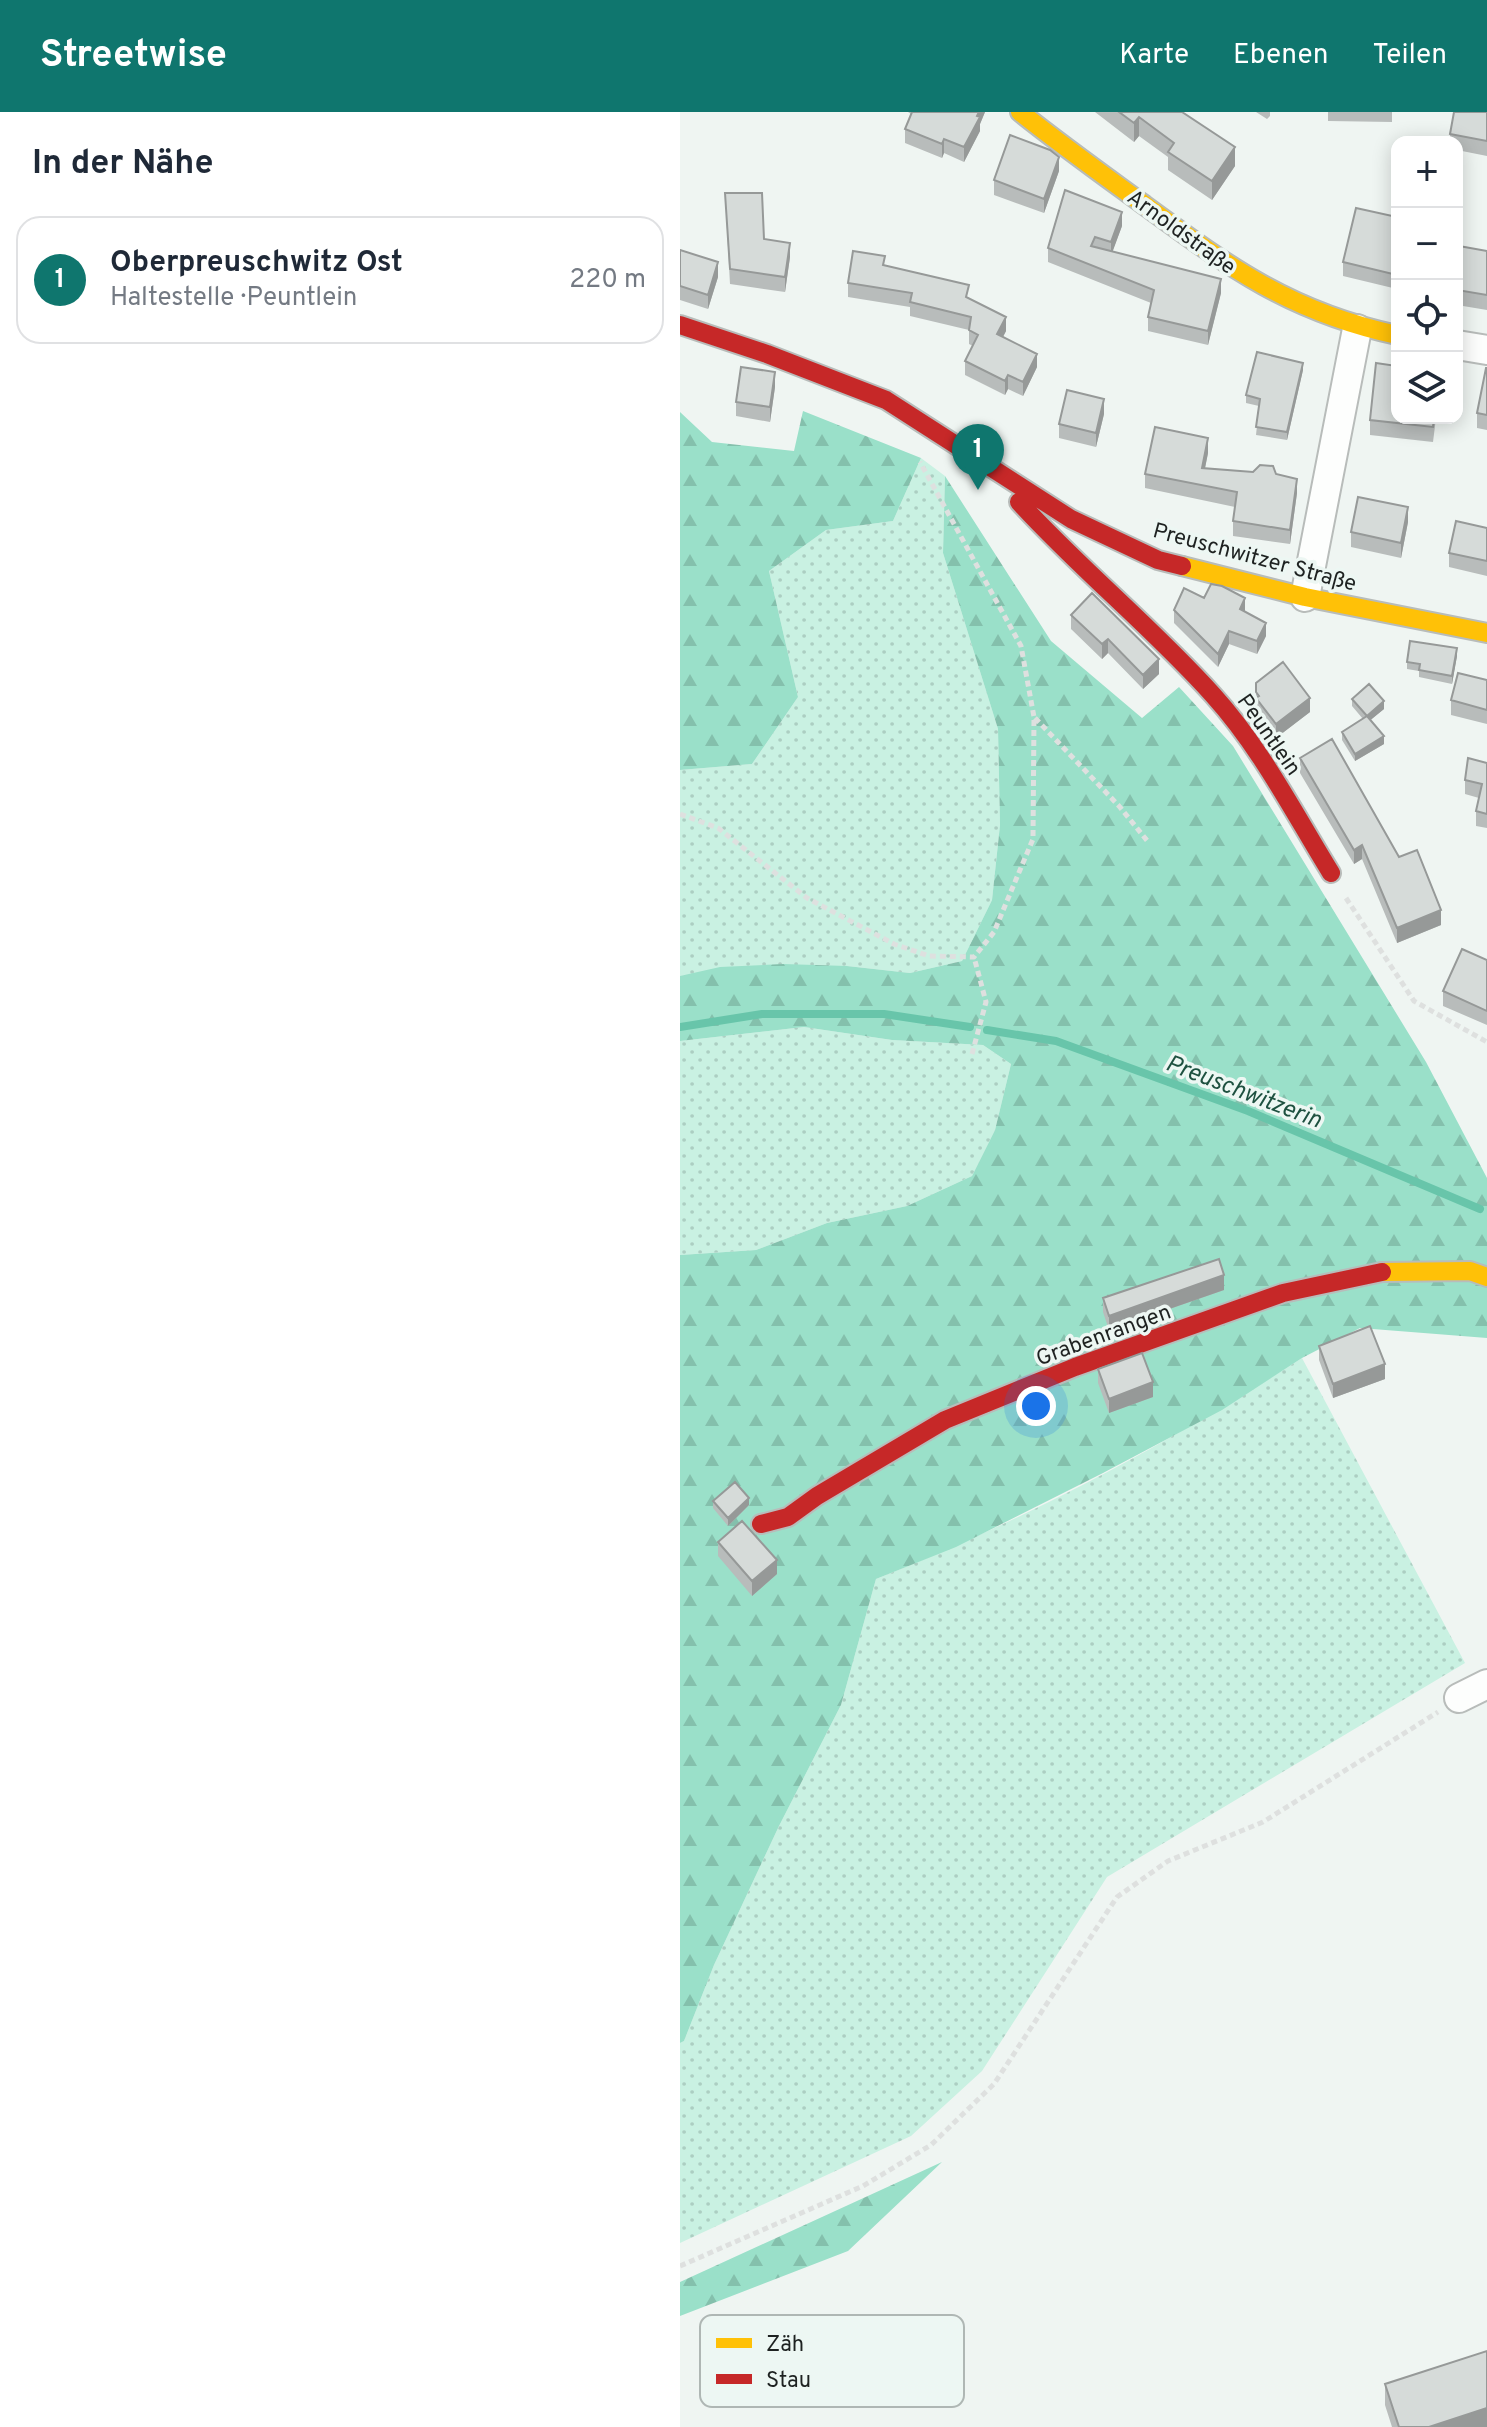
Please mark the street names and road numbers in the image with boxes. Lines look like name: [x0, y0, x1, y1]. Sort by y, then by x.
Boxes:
street label: Arnoldstraße: [1121, 185, 1240, 281]
street label: Preuschwitzer Straße: [1150, 518, 1359, 599]
street label: Peuntlein: [1230, 689, 1306, 782]
street label: Grabenrangen: [1033, 1299, 1175, 1373]

